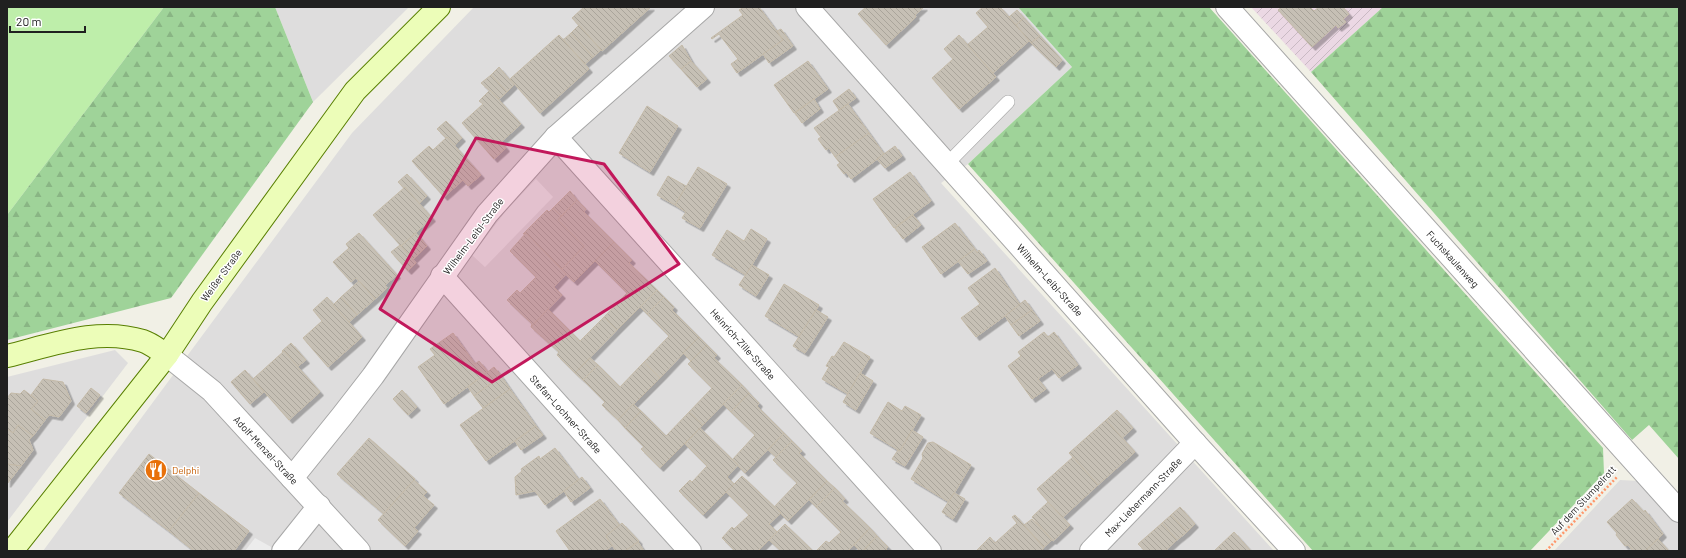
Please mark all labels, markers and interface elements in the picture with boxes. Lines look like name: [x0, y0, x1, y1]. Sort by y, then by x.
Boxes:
scale bar: [10, 8, 85, 34]
text: 20 m: [16, 14, 42, 28]
street label: Wilhelm-Leibl-Straße: [440, 195, 506, 277]
street label: Fuchskaulenweg: [1424, 228, 1482, 290]
street label: Wilhelm-Leibl-Straße: [1014, 241, 1086, 319]
street label: Weißer Straße: [198, 246, 244, 304]
street label: Heinrich-Zille-Straße: [708, 306, 778, 382]
street label: Stefan-Lochner-Straße: [528, 372, 604, 456]
street label: Adolf-Menzel-Straße: [231, 413, 301, 487]
street label: Max-Liebermann-Straße: [1102, 455, 1184, 539]
restaurant icon: Delphi: [143, 457, 169, 483]
street label: Auf dem Stumpelrott: [1548, 463, 1618, 537]
place label: Delphi: [172, 464, 199, 476]

